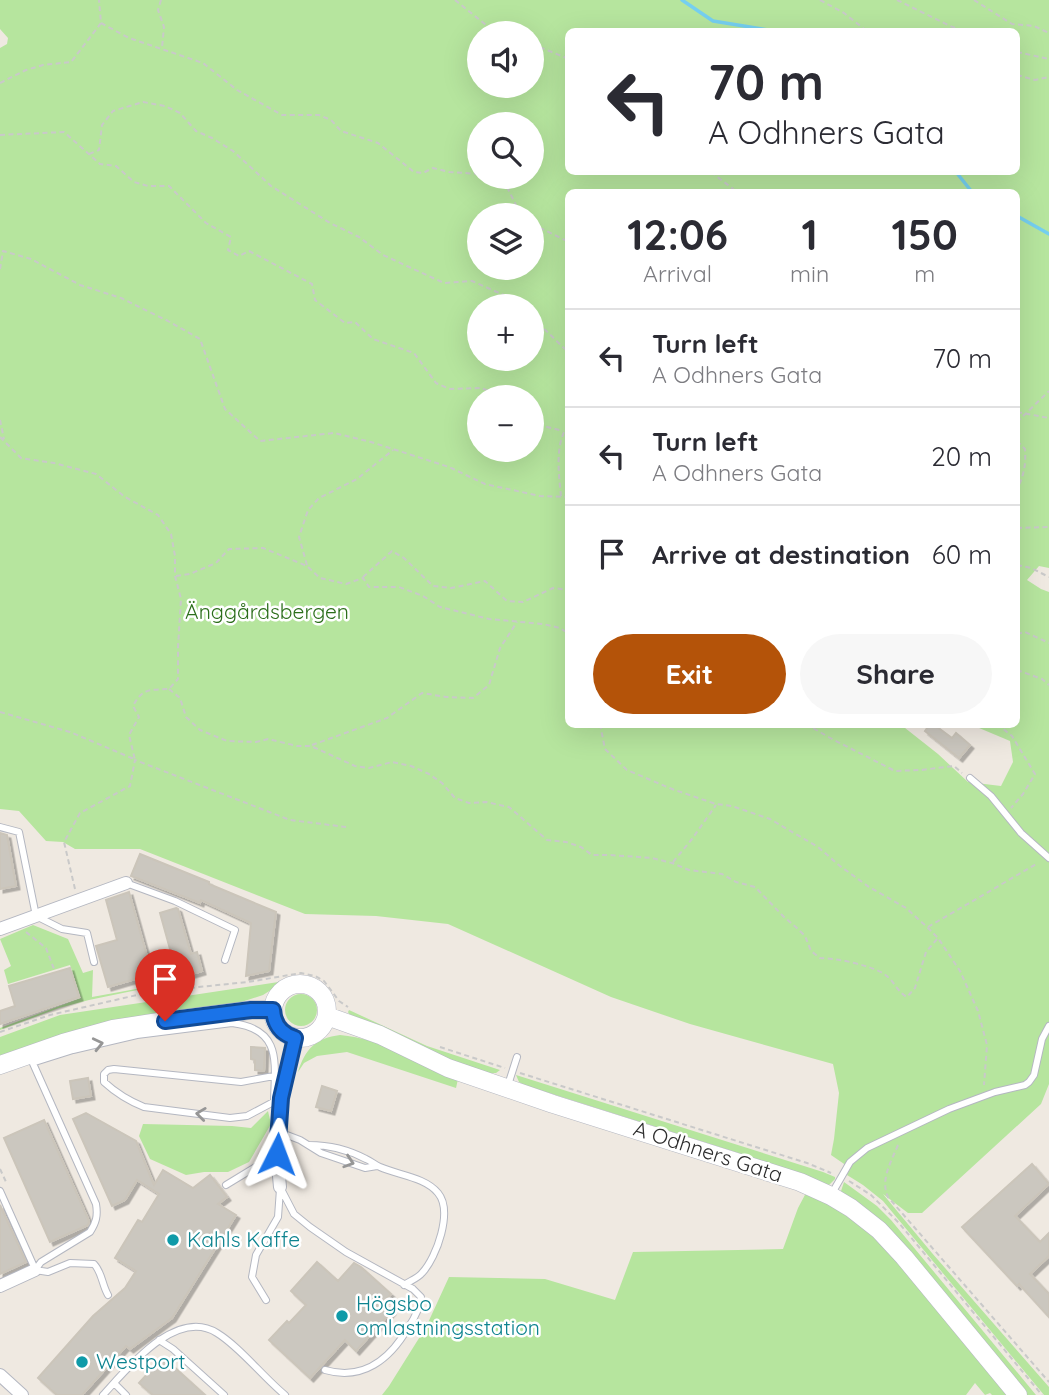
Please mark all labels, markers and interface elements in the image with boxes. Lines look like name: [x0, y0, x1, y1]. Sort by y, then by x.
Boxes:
map controls: [467, 21, 544, 462]
button: sound: [467, 21, 544, 98]
text: 70 m: [708, 51, 824, 112]
icon: left: [593, 56, 684, 147]
button: search: [467, 112, 544, 189]
text: A Odhners Gata: [708, 112, 945, 152]
button: layers: [467, 203, 544, 280]
text: 12:06: [627, 208, 728, 261]
text: 1: [802, 208, 818, 261]
text: 150: [891, 208, 958, 261]
text: Arrival: [643, 259, 712, 288]
text: min: [790, 259, 829, 288]
text: m: [914, 259, 935, 288]
button: +: [467, 294, 544, 371]
text: Turn left: [652, 327, 759, 360]
icon: left: [593, 339, 631, 377]
text: 70 m: [932, 342, 992, 375]
text: A Odhners Gata: [652, 360, 822, 389]
button: −: [467, 385, 544, 462]
text: Turn left: [652, 425, 759, 458]
icon: left: [593, 437, 631, 475]
text: 20 m: [931, 440, 992, 473]
text: A Odhners Gata: [652, 458, 822, 487]
icon: arrive: [593, 535, 631, 573]
text: Arrive at destination: [652, 538, 910, 571]
text: 60 m: [932, 538, 992, 571]
park label: Änggårdsbergen: [185, 598, 349, 624]
button: Exit: [593, 634, 786, 714]
button: Share: [800, 634, 992, 714]
pin: [135, 949, 195, 1021]
icon: arrive: [146, 960, 184, 998]
one-way arrow: [92, 1038, 104, 1052]
one-way arrow: [196, 1107, 207, 1122]
street label: A Odhners Gata: [630, 1115, 786, 1187]
position arrow: [240, 1117, 314, 1191]
one-way arrow: [343, 1154, 355, 1169]
place label: Kahls Kaffe: [187, 1226, 300, 1252]
marker: Kahls Kaffe: [165, 1232, 181, 1248]
place label: Högsbo omlastningsstation: [356, 1290, 540, 1340]
marker: Högsbo omlastningsstation: [334, 1308, 350, 1324]
place label: Westport: [96, 1348, 185, 1374]
marker: Westport: [74, 1354, 90, 1370]

